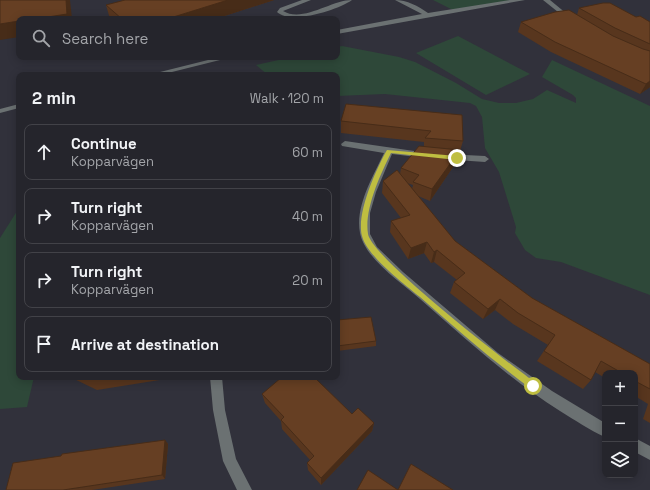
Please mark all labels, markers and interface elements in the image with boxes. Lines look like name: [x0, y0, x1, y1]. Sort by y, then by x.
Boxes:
search box: [16, 16, 340, 60]
icon: search: [30, 27, 52, 49]
text: Search here: [62, 29, 148, 48]
text: 2 min: [32, 87, 76, 109]
text: Walk · 120 m: [250, 90, 324, 107]
text: Continue: [71, 134, 137, 153]
icon: ahead: [33, 141, 55, 163]
text: 60 m: [292, 144, 323, 161]
route end: [448, 149, 466, 167]
text: Kopparvägen: [71, 153, 154, 170]
text: Turn right: [71, 198, 142, 217]
icon: right: [33, 205, 55, 227]
text: 40 m: [292, 208, 323, 225]
text: Kopparvägen: [71, 217, 154, 234]
text: Turn right: [71, 262, 142, 281]
icon: right: [33, 269, 55, 291]
text: 20 m: [292, 272, 323, 289]
text: Kopparvägen: [71, 281, 154, 298]
icon: arrive: [33, 333, 55, 355]
text: Arrive at destination: [71, 335, 219, 354]
map controls: [602, 370, 638, 478]
button: +: [602, 370, 638, 406]
route start: [524, 377, 542, 395]
button: −: [602, 406, 638, 442]
button: layers: [602, 442, 638, 478]

